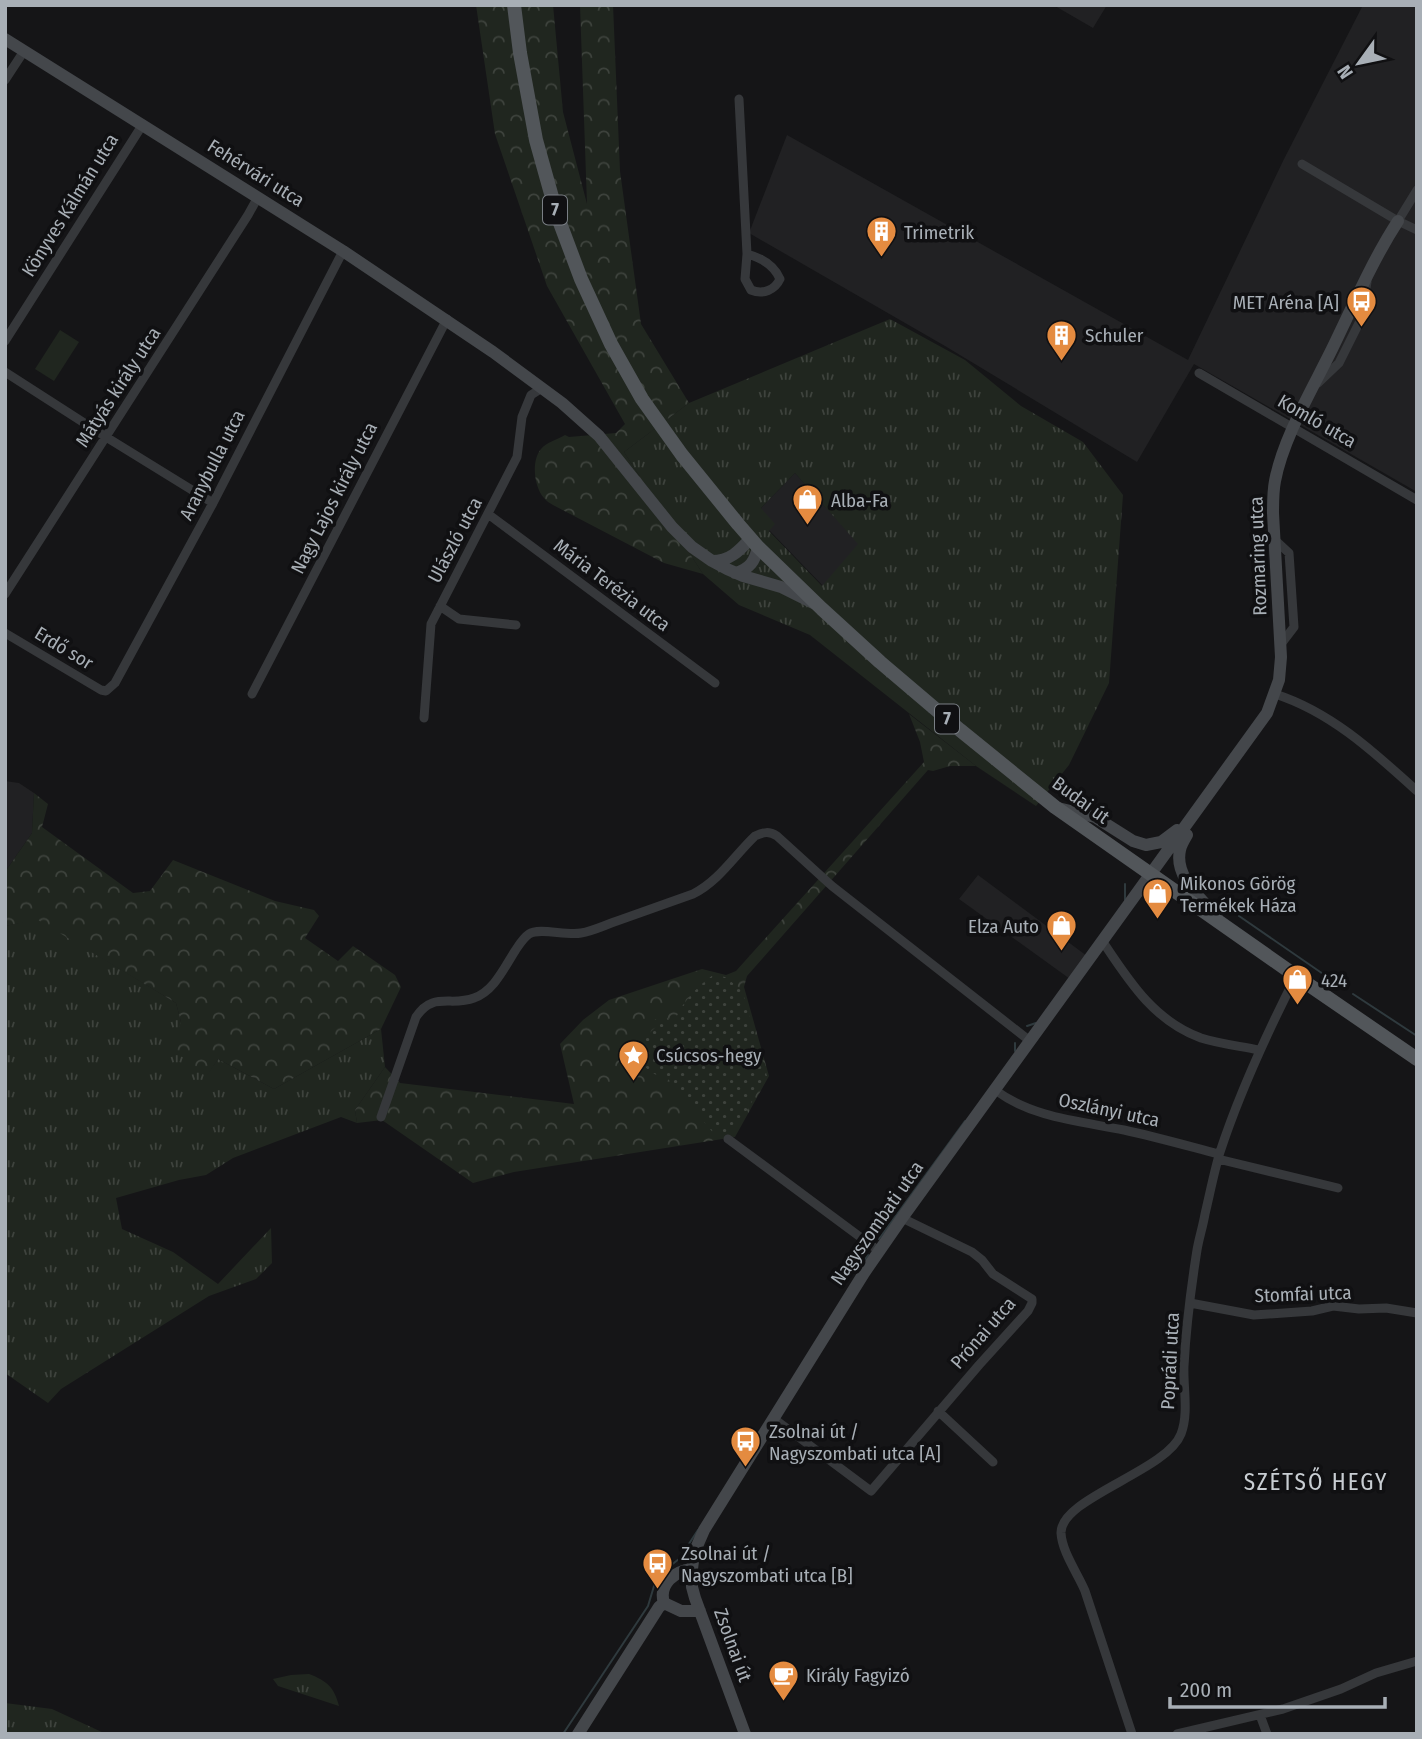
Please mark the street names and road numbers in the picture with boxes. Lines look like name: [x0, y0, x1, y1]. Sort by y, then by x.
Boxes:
street label: Könyves Kálmán utca: [17, 129, 123, 281]
street label: Fehérvári utca: [203, 134, 309, 212]
road number: 7: [543, 196, 567, 224]
street label: Mátyás király utca: [71, 323, 165, 451]
street label: Komló utca: [1274, 389, 1360, 453]
street label: Aranybulla utca: [174, 406, 250, 524]
street label: Nagy Lajos király utca: [286, 418, 382, 578]
street label: Ulászló utca: [423, 493, 487, 587]
street label: Rozmaring utca: [1244, 496, 1272, 616]
street label: Mária Terézia utca: [549, 534, 675, 636]
street label: Erdő sor: [31, 622, 98, 675]
road number: 7: [935, 704, 959, 734]
street label: Budai út: [1048, 772, 1115, 829]
street label: Oszlányi utca: [1056, 1088, 1162, 1132]
street label: Nagyszombati utca: [826, 1157, 928, 1289]
street label: Stomfai utca: [1254, 1281, 1352, 1307]
street label: Prónai utca: [946, 1292, 1020, 1374]
street label: Poprádi utca: [1156, 1312, 1184, 1410]
street label: Zsolnai út: [709, 1605, 757, 1686]

